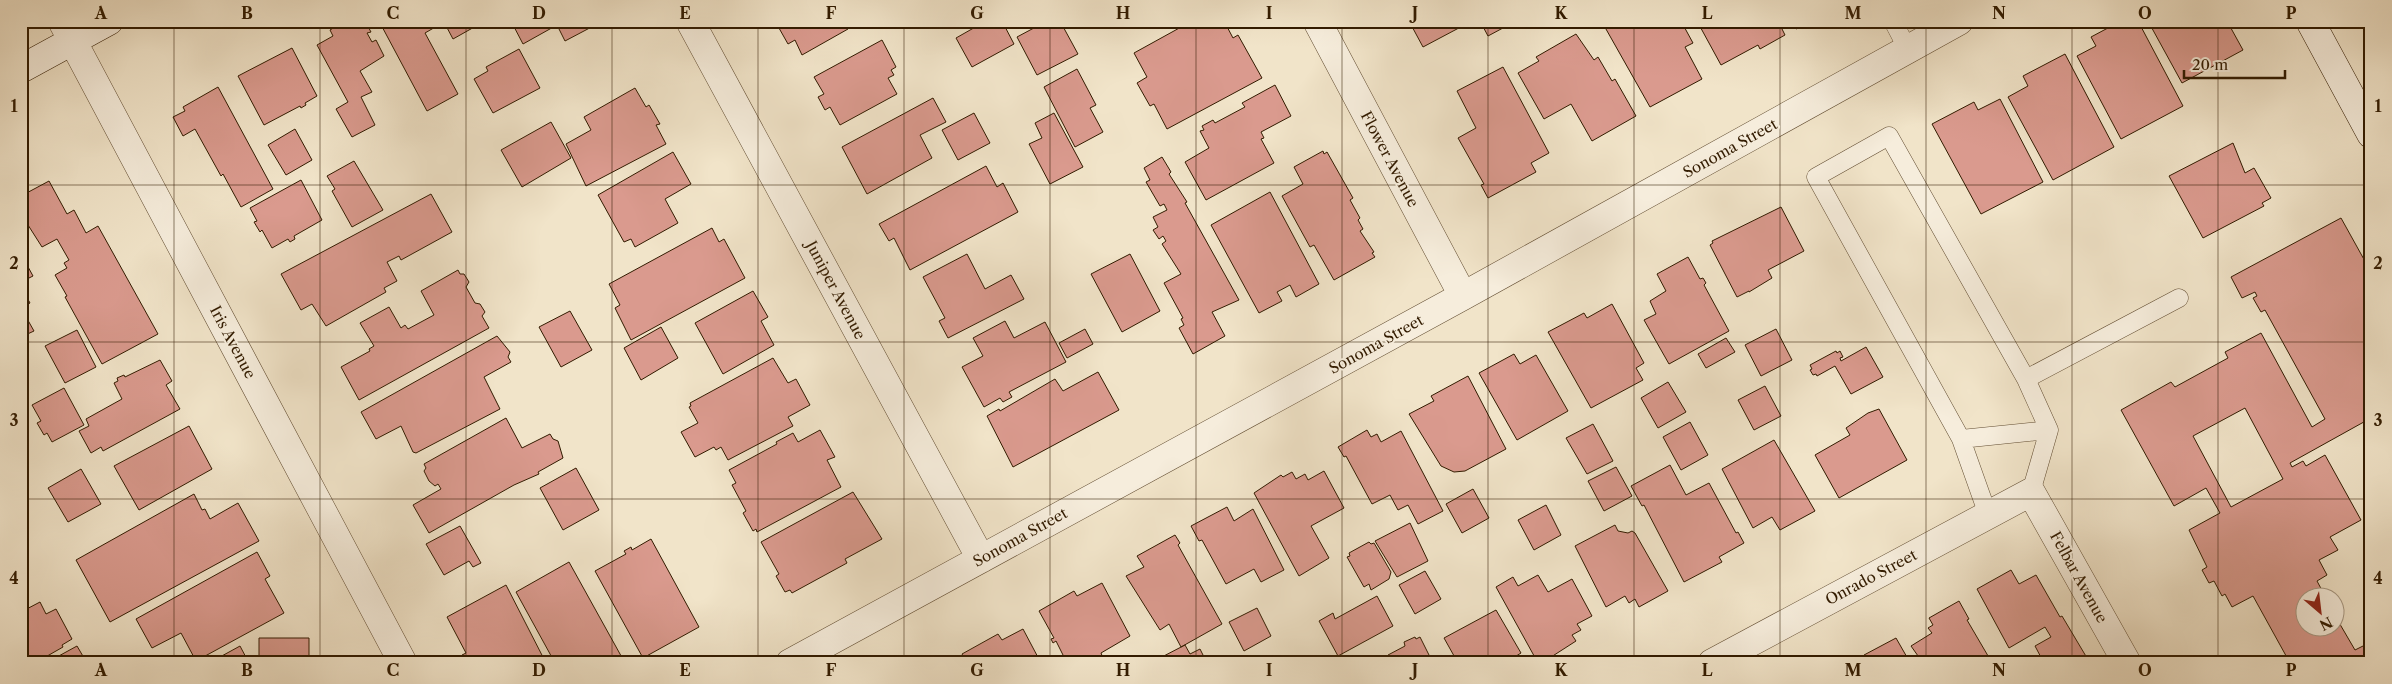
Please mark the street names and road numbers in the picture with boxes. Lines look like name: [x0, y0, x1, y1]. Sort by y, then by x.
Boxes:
street label: Flower Avenue: [1357, 108, 1423, 210]
street label: Sonoma Street: [1679, 114, 1781, 182]
street label: Juniper Avenue: [801, 236, 870, 342]
street label: Iris Avenue: [206, 302, 260, 382]
street label: Sonoma Street: [1325, 310, 1427, 378]
street label: Sonoma Street: [969, 503, 1071, 571]
street label: Felbar Avenue: [2046, 528, 2112, 626]
street label: Onrado Street: [1822, 545, 1921, 609]

